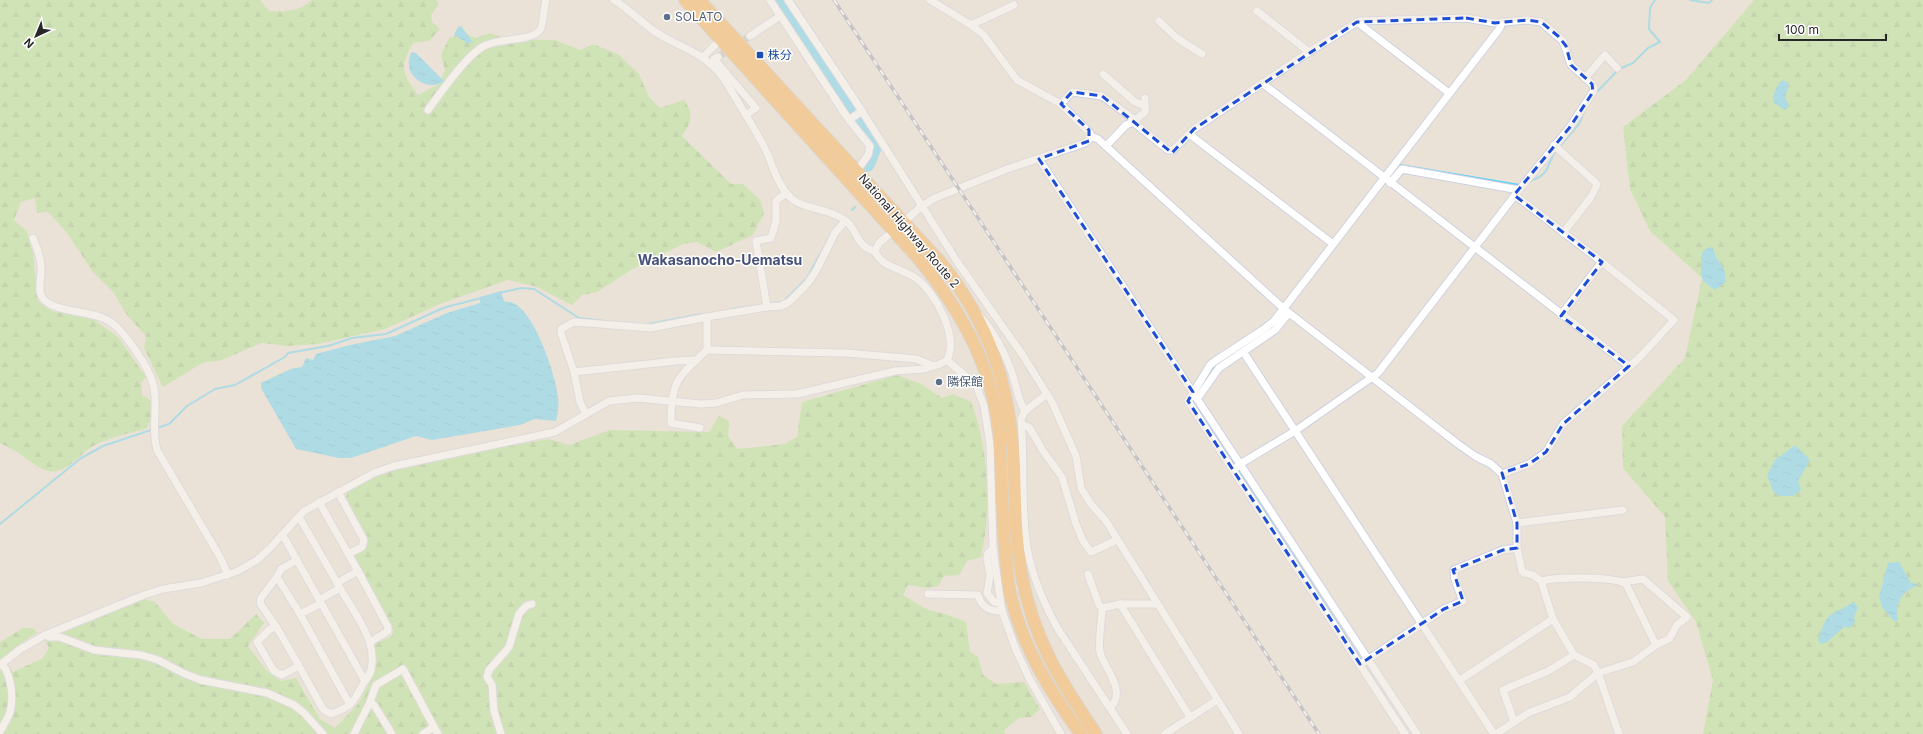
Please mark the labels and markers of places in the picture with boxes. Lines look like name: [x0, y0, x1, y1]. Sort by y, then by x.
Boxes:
place label: SOLATO: [675, 9, 722, 24]
marker: SOLATO: [662, 12, 672, 22]
place label: 株分: [768, 47, 792, 62]
marker: 株分: [755, 50, 765, 60]
place label: 隣保館: [947, 374, 983, 389]
marker: 隣保館: [934, 377, 944, 387]

